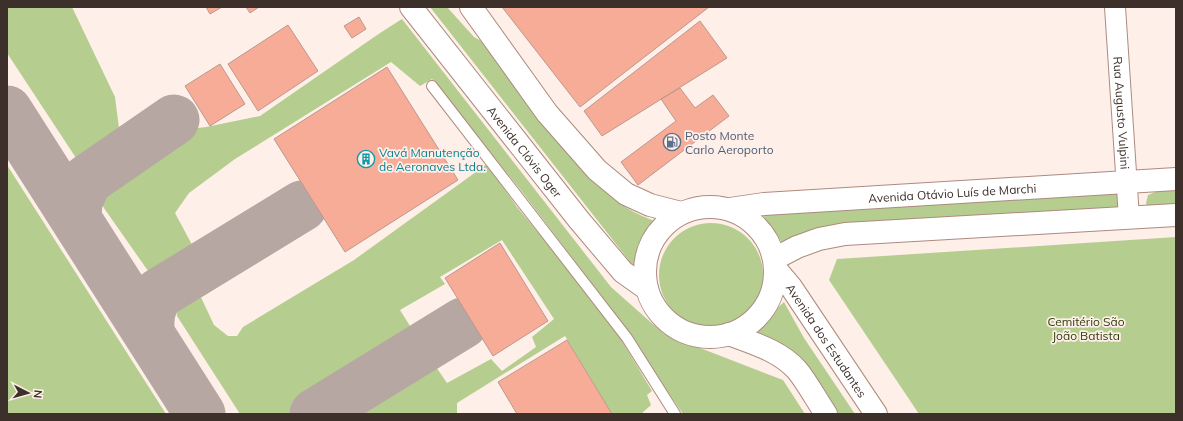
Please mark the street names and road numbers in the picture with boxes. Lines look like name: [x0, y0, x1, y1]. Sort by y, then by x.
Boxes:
street label: Rua Augusto Vulpini: [1111, 56, 1133, 170]
street label: Avenida Clóvis Oger: [484, 103, 566, 201]
street label: Avenida Otávio Luís de Marchi: [868, 180, 1037, 205]
street label: Avenida dos Estudantes: [783, 280, 870, 400]

